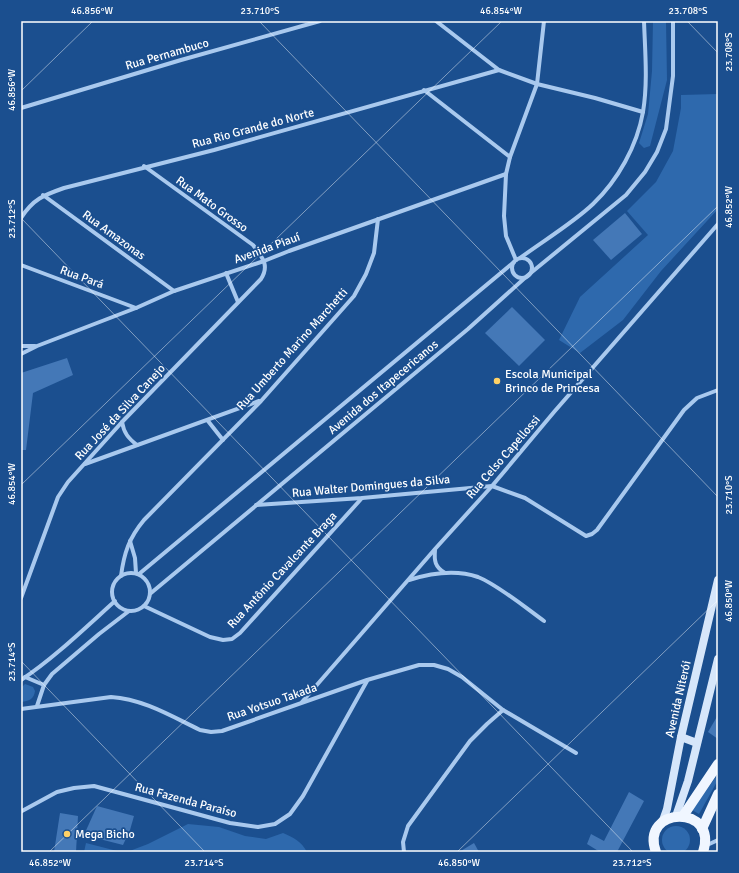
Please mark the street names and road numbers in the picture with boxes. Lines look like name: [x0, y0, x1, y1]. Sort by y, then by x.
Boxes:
street label: Rua Pernambuco: [124, 35, 211, 74]
street label: Rua Rio Grande do Norte: [191, 105, 316, 152]
street label: Rua Mato Grosso: [173, 173, 251, 236]
street label: Rua Amazonas: [79, 207, 148, 263]
street label: Avenida Piauí: [232, 229, 303, 267]
street label: Rua Pará: [58, 263, 106, 292]
street label: Rua Umberto Marino Marchetti: [234, 285, 351, 413]
street label: Avenida dos Itapecericanos: [325, 337, 441, 438]
street label: Rua José da Silva Canejo: [72, 361, 169, 463]
street label: Rua Celso Capellossi: [463, 413, 544, 502]
street label: Rua Walter Domingues da Silva: [291, 472, 451, 501]
street label: Rua Antônio Cavalcante Braga: [224, 509, 340, 632]
street label: Avenida Niterói: [662, 659, 695, 739]
street label: Rua Yotsuo Takada: [225, 680, 319, 725]
street label: Rua Fazenda Paraíso: [133, 780, 238, 821]

